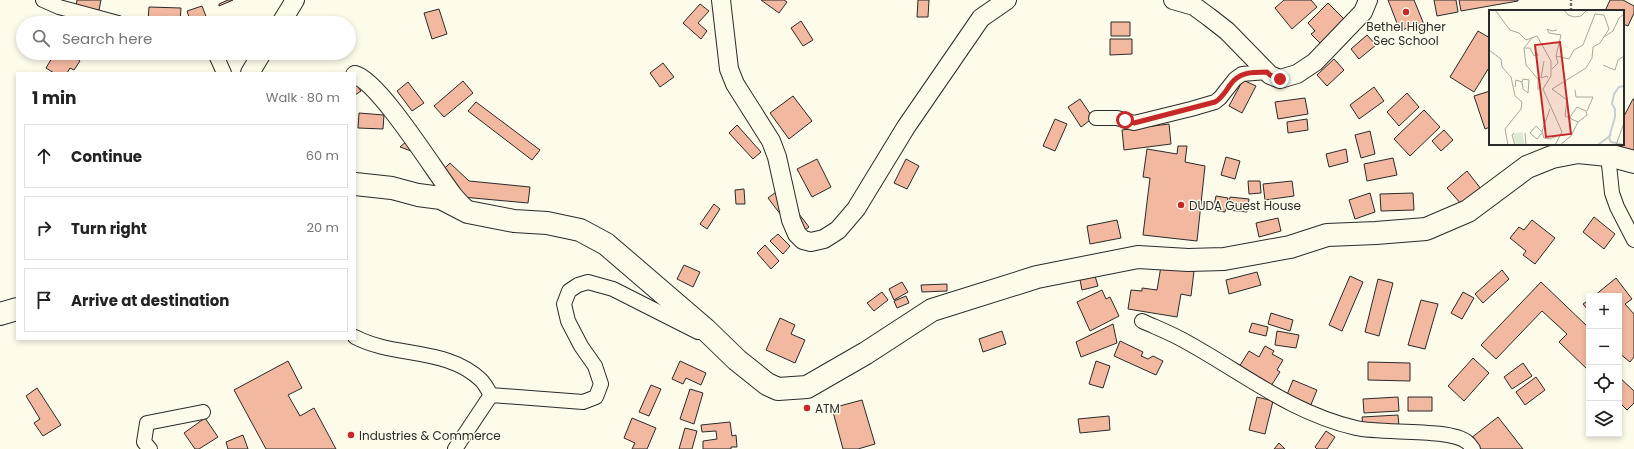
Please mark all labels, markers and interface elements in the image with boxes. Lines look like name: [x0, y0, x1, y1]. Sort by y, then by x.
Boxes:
marker: Bethel Higher Sec School: [1401, 7, 1411, 17]
inset map: [1489, 10, 1624, 145]
search box: [16, 16, 356, 60]
place label: Bethel Higher Sec School: [1366, 18, 1446, 49]
icon: search: [30, 27, 52, 49]
text: Search here: [62, 28, 152, 49]
route end: [1271, 70, 1289, 88]
text: 1 min: [32, 86, 76, 110]
text: Walk · 80 m: [266, 88, 340, 107]
route start: [1116, 111, 1134, 129]
icon: ahead: [33, 145, 55, 167]
text: Continue: [71, 146, 142, 167]
text: 60 m: [306, 146, 339, 165]
place label: DUDA Guest House: [1189, 197, 1301, 214]
marker: DUDA Guest House: [1176, 200, 1186, 210]
icon: right: [33, 217, 55, 239]
text: Turn right: [71, 218, 147, 239]
text: 20 m: [306, 218, 339, 237]
icon: arrive: [33, 289, 55, 311]
text: Arrive at destination: [71, 290, 229, 311]
map controls: [1586, 293, 1622, 437]
button: +: [1586, 293, 1622, 329]
button: −: [1586, 329, 1622, 365]
button: locate: [1586, 365, 1622, 401]
place label: ATM: [815, 400, 840, 417]
button: layers: [1586, 401, 1622, 437]
marker: ATM: [802, 403, 812, 413]
place label: Industries & Commerce: [359, 427, 501, 444]
marker: Industries & Commerce: [346, 430, 356, 440]

